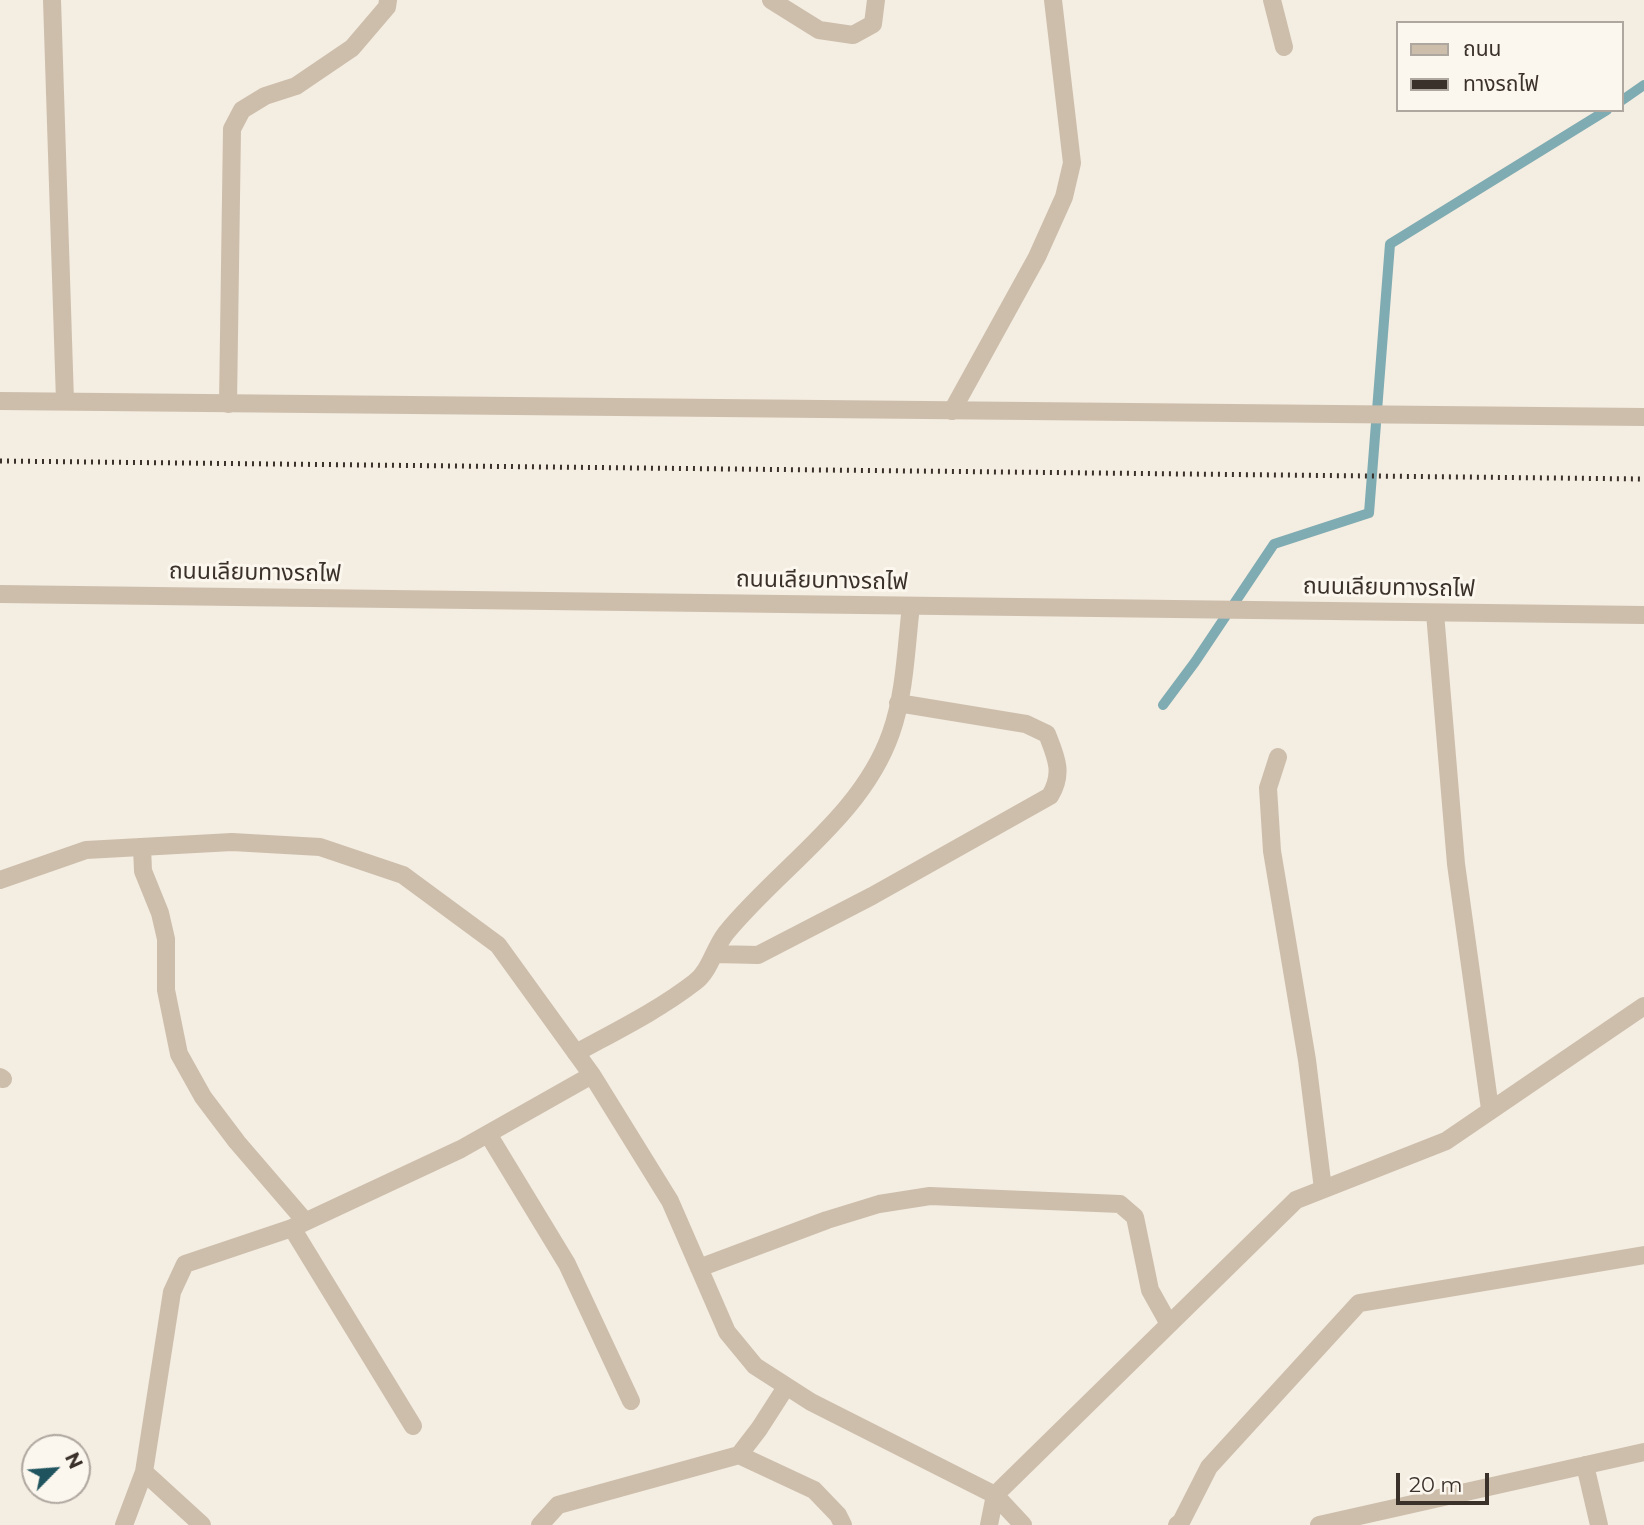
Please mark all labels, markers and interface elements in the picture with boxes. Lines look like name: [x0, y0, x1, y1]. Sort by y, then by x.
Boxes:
legend: [1396, 21, 1623, 112]
text: ถนน: [1463, 36, 1501, 61]
text: ทางรถไฟ: [1463, 71, 1539, 96]
street label: ถนนเลียบทางรถไฟ: [169, 558, 341, 588]
street label: ถนนเลียบทางรถไฟ: [736, 566, 908, 596]
street label: ถนนเลียบทางรถไฟ: [1303, 573, 1475, 603]
north arrow: [21, 1434, 91, 1504]
text: N: [60, 1449, 87, 1473]
scale bar: [1399, 1458, 1492, 1502]
text: 20 m: [1409, 1472, 1463, 1497]

